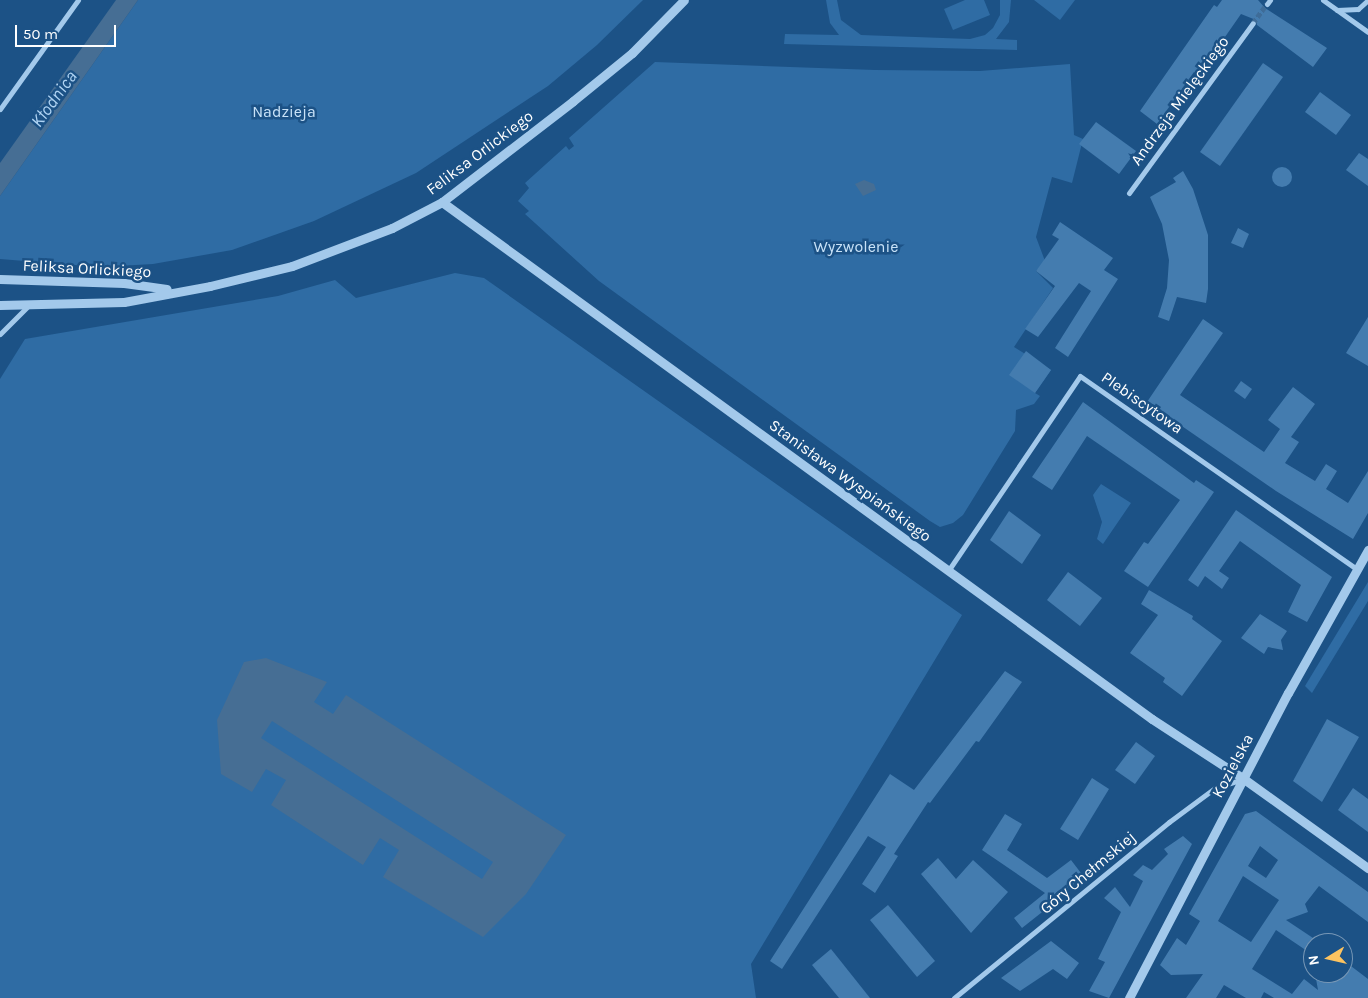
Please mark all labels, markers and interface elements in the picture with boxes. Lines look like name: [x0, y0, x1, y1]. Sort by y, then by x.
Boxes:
scale bar: [18, 15, 119, 47]
text: 50 m: [23, 25, 58, 43]
street label: Andrzeja Mielęckiego: [1127, 33, 1233, 169]
water label: Kłodnica: [26, 66, 82, 132]
park label: Nadzieja: [252, 102, 316, 122]
street label: Feliksa Orlickiego: [423, 107, 537, 199]
park label: Wyzwolenie: [813, 237, 899, 257]
street label: Feliksa Orlickiego: [22, 256, 152, 282]
street label: Plebiscytowa: [1098, 368, 1186, 438]
street label: Stanisława Wyspiańskiego: [765, 416, 935, 546]
street label: Kozielska: [1208, 731, 1258, 801]
street label: Góry Chełmskiej: [1036, 828, 1140, 918]
north arrow: [1303, 933, 1353, 983]
text: N: [1304, 954, 1323, 967]

